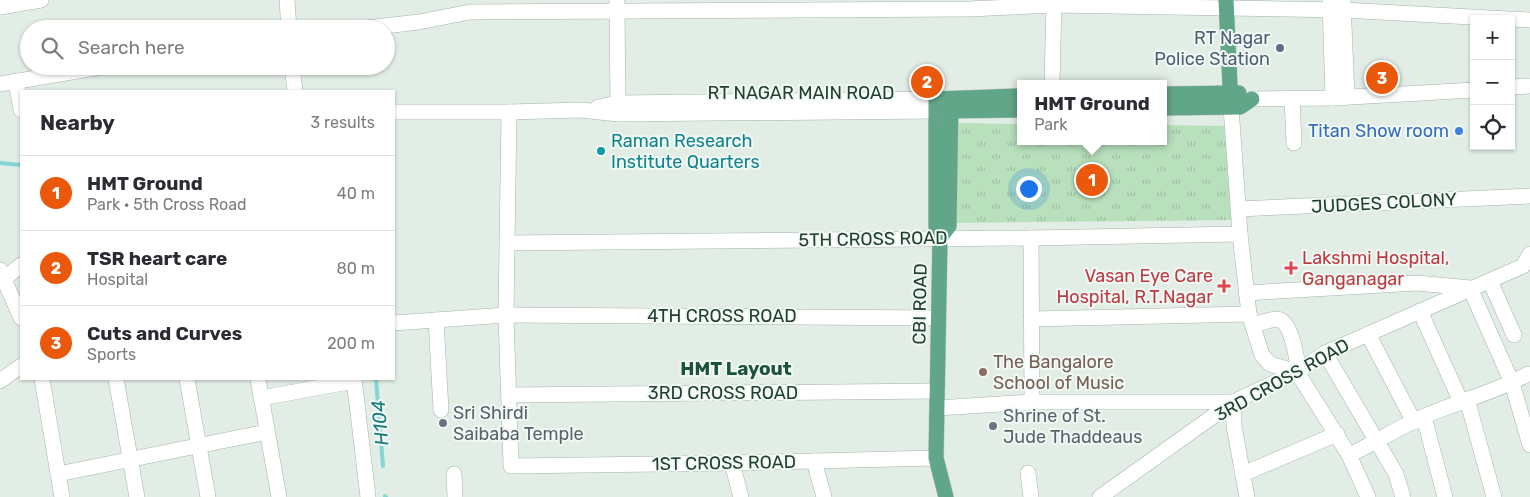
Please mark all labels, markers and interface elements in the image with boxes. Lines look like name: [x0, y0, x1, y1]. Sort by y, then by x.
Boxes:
map controls: [1470, 15, 1515, 150]
button: +: [1470, 15, 1515, 60]
search box: [20, 20, 395, 75]
place label: RT Nagar Police Station: [1154, 27, 1270, 70]
icon: search: [38, 34, 66, 62]
text: Search here: [78, 36, 185, 59]
marker: RT Nagar Police Station: [1274, 42, 1286, 54]
pin: 3: [1366, 59, 1398, 97]
button: −: [1470, 60, 1515, 105]
pin: 2: [911, 63, 943, 101]
popup: [1017, 80, 1167, 145]
street label: RT NAGAR MAIN ROAD: [708, 82, 895, 104]
text: HMT Ground: [1034, 92, 1150, 115]
button: locate: [1470, 105, 1515, 150]
text: Nearby: [40, 110, 115, 135]
text: 3 results: [310, 113, 375, 132]
text: Park: [1034, 115, 1067, 134]
place label: Titan Show room: [1308, 120, 1449, 142]
marker: Titan Show room: [1453, 125, 1465, 137]
place label: Raman Research Institute Quarters: [611, 130, 760, 173]
marker: Raman Research Institute Quarters: [595, 145, 607, 157]
pin: 1: [1076, 161, 1108, 199]
text: HMT Ground: [87, 172, 203, 195]
your location: [1016, 176, 1042, 202]
text: 1: [52, 184, 60, 203]
text: 40 m: [337, 184, 375, 203]
street label: JUDGES COLONY: [1311, 188, 1458, 218]
text: Park · 5th Cross Road: [87, 195, 247, 214]
street label: 5TH CROSS ROAD: [798, 227, 948, 251]
text: TSR heart care: [87, 247, 227, 270]
place label: Lakshmi Hospital, Ganganagar: [1302, 247, 1449, 290]
text: 2: [51, 259, 61, 278]
text: 80 m: [337, 259, 375, 278]
marker: Lakshmi Hospital, Ganganagar: [1284, 261, 1298, 275]
street label: CBI ROAD: [908, 263, 932, 345]
place label: Vasan Eye Care Hospital, R.T.Nagar: [1057, 265, 1213, 308]
text: Hospital: [87, 270, 148, 289]
marker: Vasan Eye Care Hospital, R.T.Nagar: [1217, 279, 1231, 293]
street label: 4TH CROSS ROAD: [647, 305, 797, 327]
text: Cuts and Curves: [87, 322, 242, 345]
text: 3: [51, 334, 61, 353]
text: 200 m: [327, 334, 375, 353]
street label: 3RD CROSS ROAD: [1211, 334, 1353, 426]
text: Sports: [87, 345, 136, 364]
place label: The Bangalore School of Music: [993, 351, 1124, 394]
district label: HMT Layout: [680, 357, 792, 380]
marker: The Bangalore School of Music: [977, 366, 989, 378]
street label: 3RD CROSS ROAD: [648, 382, 798, 404]
water label: H104: [367, 399, 393, 447]
place label: Sri Shirdi Saibaba Temple: [453, 402, 584, 445]
place label: Shrine of St. Jude Thaddeaus: [1003, 405, 1142, 448]
marker: Sri Shirdi Saibaba Temple: [437, 417, 449, 429]
marker: Shrine of St. Jude Thaddeaus: [987, 420, 999, 432]
street label: 1ST CROSS ROAD: [652, 451, 796, 475]

